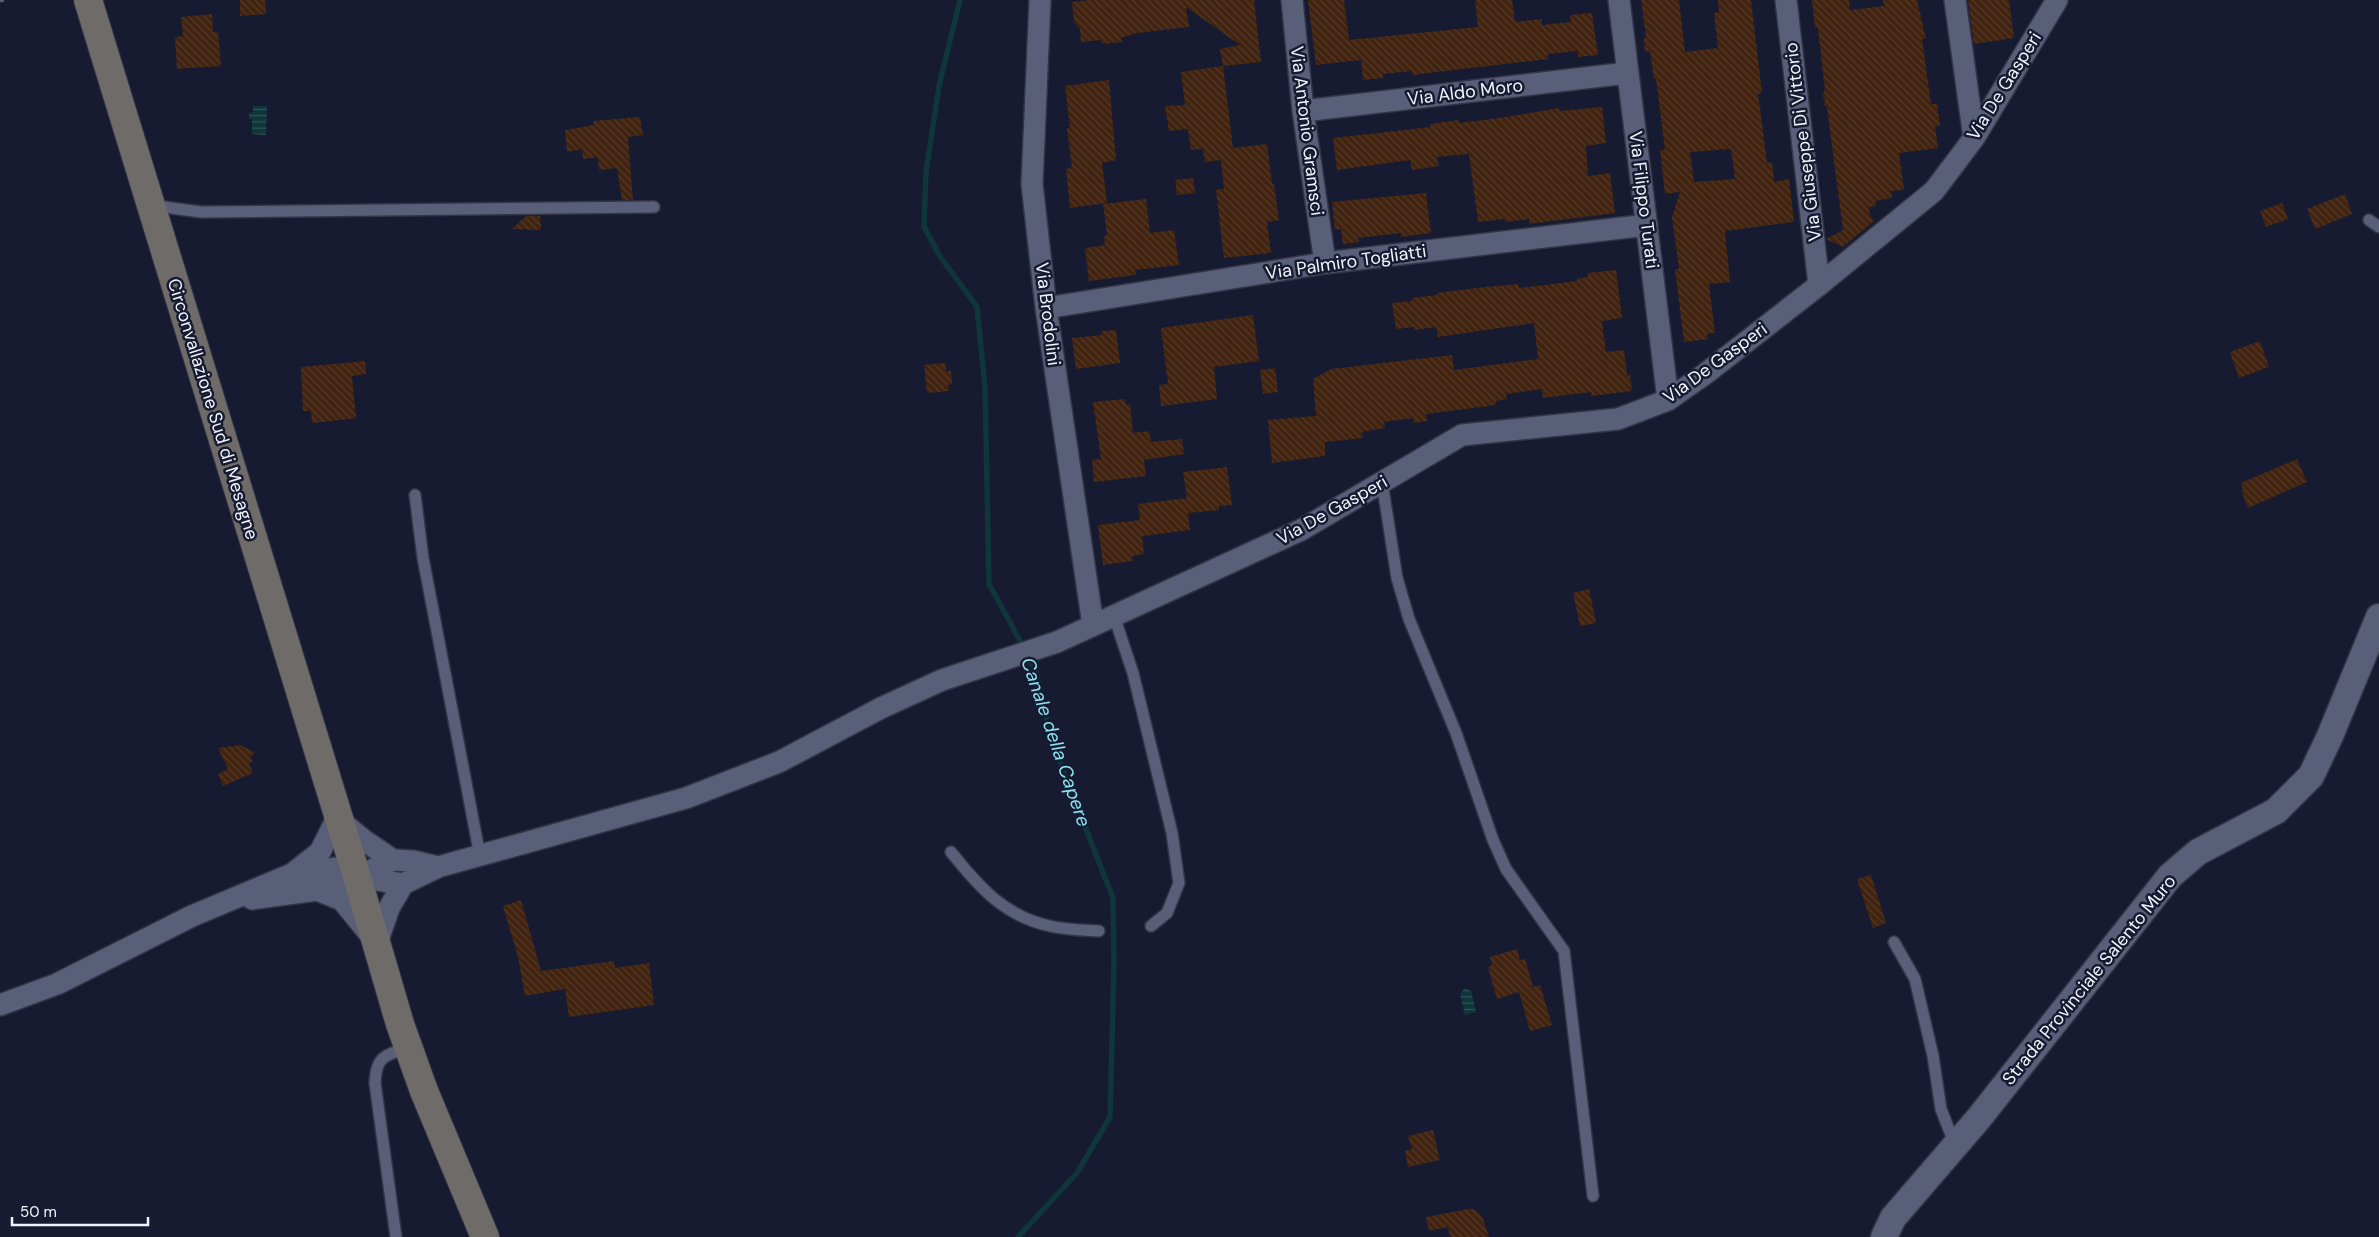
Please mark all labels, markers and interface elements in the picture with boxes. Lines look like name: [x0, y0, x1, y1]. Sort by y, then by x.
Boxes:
street label: Via De Gasperi: [1961, 27, 2047, 145]
street label: Via Giuseppe Di Vittorio: [1779, 41, 1827, 243]
street label: Via Antonio Gramsci: [1285, 45, 1329, 217]
street label: Via Aldo Moro: [1406, 73, 1524, 111]
street label: Via Filippo Turati: [1624, 130, 1664, 270]
street label: Via Palmiro Togliatti: [1264, 239, 1428, 285]
street label: Via Brodolini: [1030, 261, 1066, 367]
street label: Circonvallazione Sud di Mesagne: [162, 275, 264, 543]
street label: Via De Gasperi: [1658, 317, 1772, 409]
street label: Via De Gasperi: [1272, 470, 1392, 550]
water label: Canale della Capere: [1015, 654, 1097, 830]
street label: Strada Provinciale Salento Muro: [1997, 870, 2181, 1090]
scale bar: [12, 1194, 149, 1226]
text: 50 m: [20, 1202, 57, 1222]

